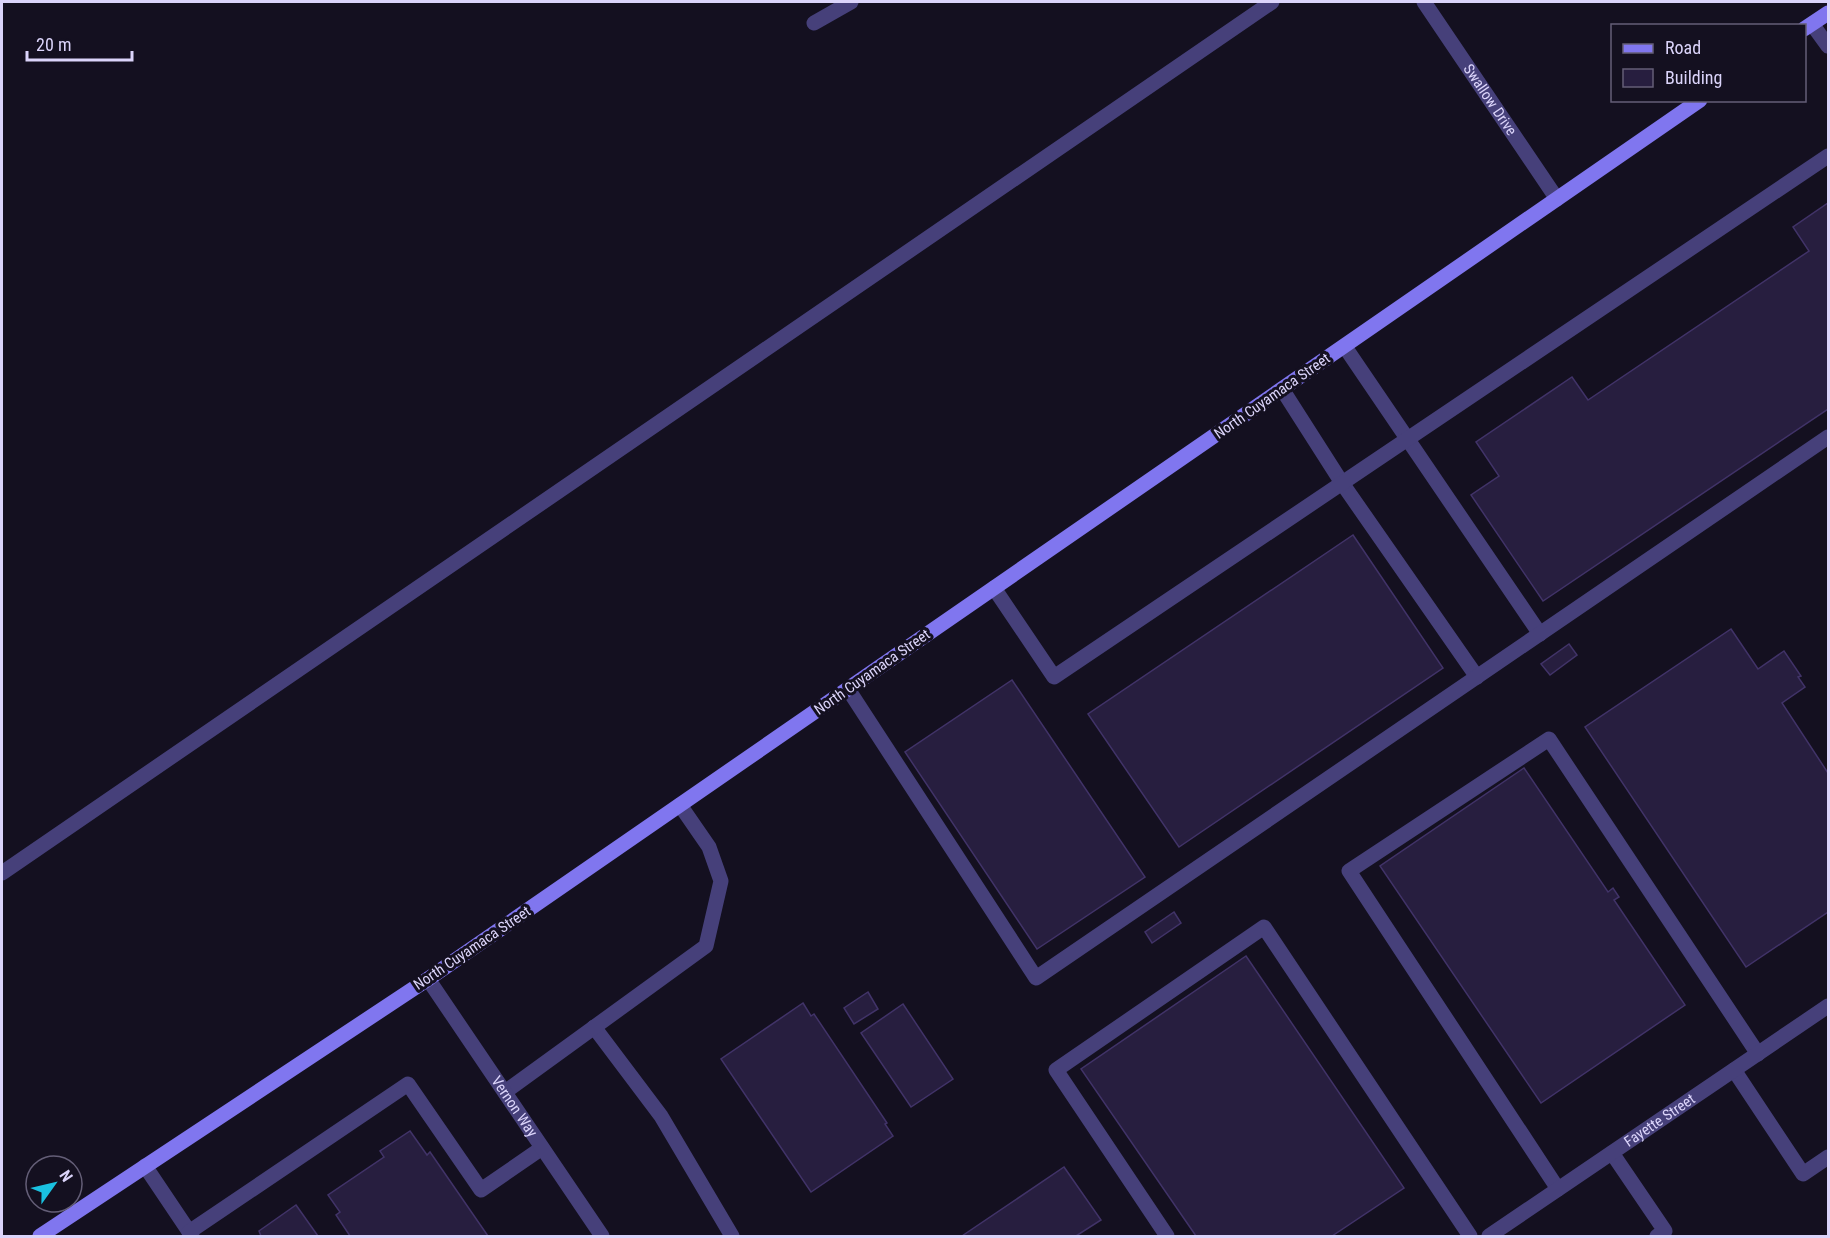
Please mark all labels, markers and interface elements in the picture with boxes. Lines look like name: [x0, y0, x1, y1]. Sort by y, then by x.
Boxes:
scale bar: [27, 24, 132, 62]
legend: [1611, 24, 1806, 102]
text: 20 m: [36, 34, 71, 55]
text: Road: [1665, 37, 1701, 58]
street label: Swallow Drive: [1460, 61, 1521, 139]
text: Building: [1665, 67, 1722, 88]
street label: North Cuyamaca Street: [1211, 349, 1333, 443]
street label: North Cuyamaca Street: [811, 625, 933, 719]
street label: North Cuyamaca Street: [410, 902, 534, 994]
street label: Vernon Way: [487, 1073, 541, 1140]
street label: Fayette Street: [1621, 1090, 1698, 1151]
north arrow: [24, 1154, 84, 1214]
text: N: [55, 1167, 77, 1185]

